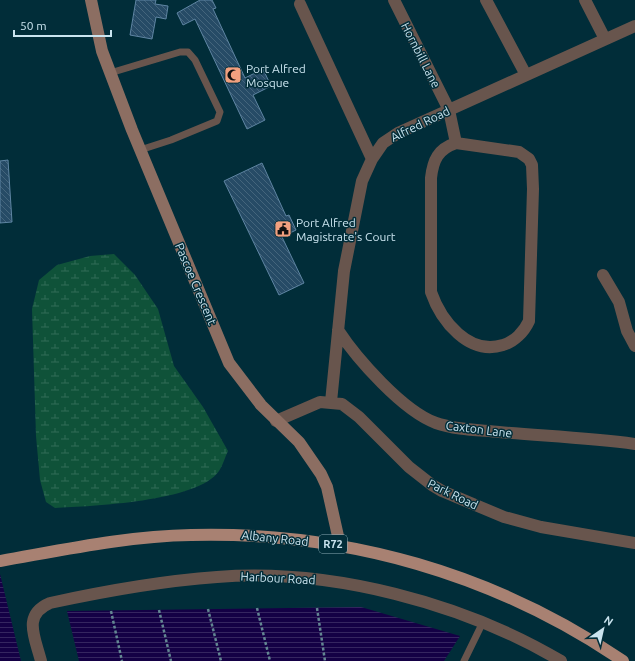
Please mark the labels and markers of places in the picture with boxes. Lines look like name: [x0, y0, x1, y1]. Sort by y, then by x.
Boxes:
place label: Port Alfred Mosque: [246, 62, 306, 89]
mosque icon: Port Alfred Mosque: [223, 65, 243, 85]
place label: Port Alfred Magistrate's Court: [296, 216, 396, 243]
public building icon: Port Alfred Magistrate's Court: [273, 219, 293, 239]

